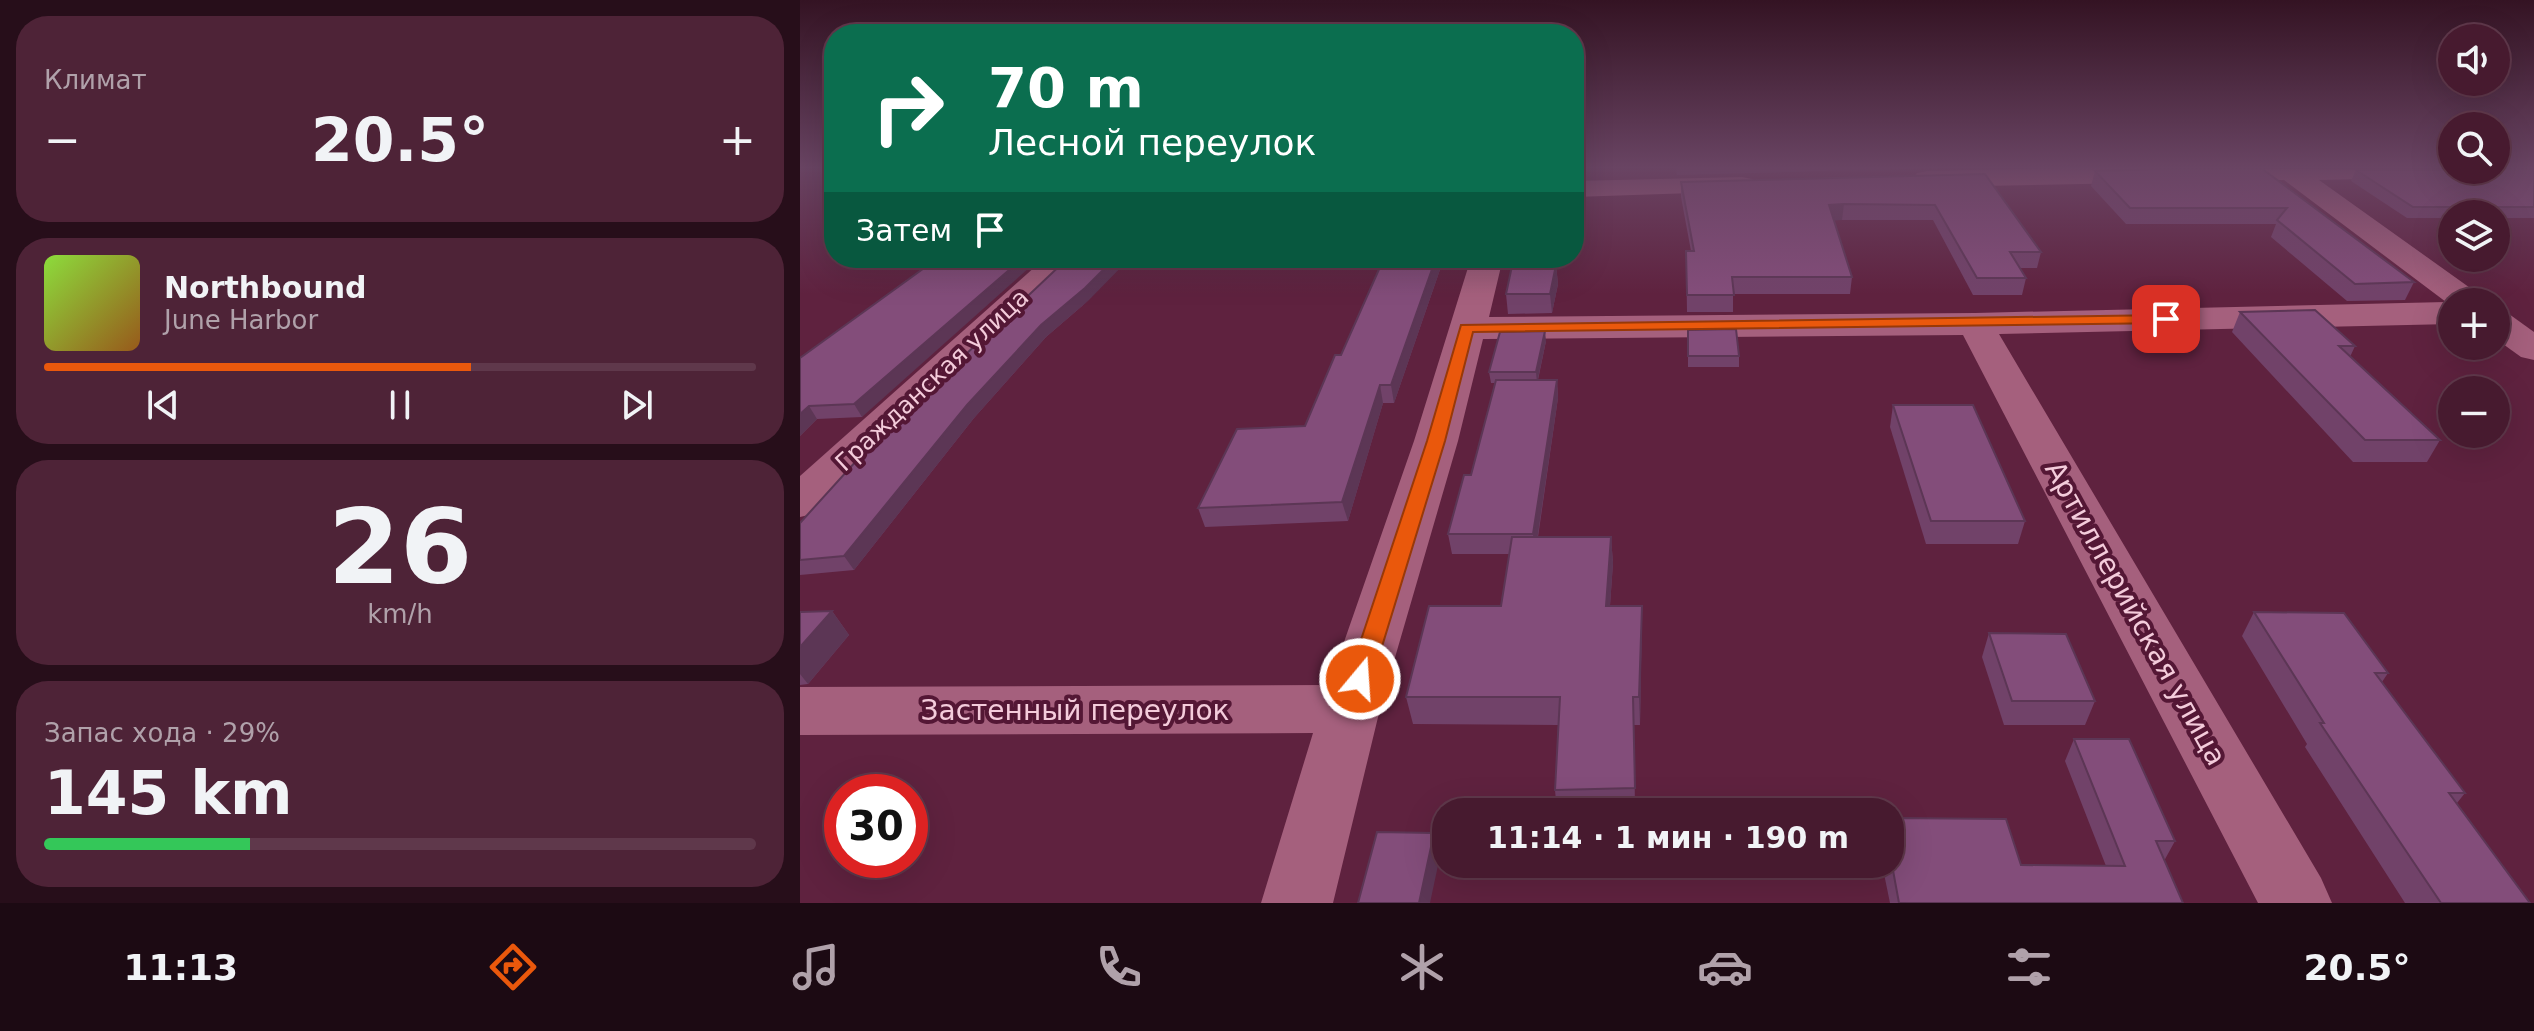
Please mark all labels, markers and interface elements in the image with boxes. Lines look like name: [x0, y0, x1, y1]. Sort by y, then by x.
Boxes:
map controls: [2438, 24, 2510, 448]
button: sound: [2438, 24, 2510, 96]
text: 70 m: [988, 55, 1144, 120]
icon: right: [856, 56, 960, 160]
text: Климат: [44, 65, 147, 95]
text: 20.5°: [311, 105, 489, 175]
button: search: [2438, 112, 2510, 184]
text: −: [44, 114, 81, 165]
text: +: [719, 114, 756, 165]
text: Лесной переулок: [988, 122, 1316, 163]
button: layers: [2438, 200, 2510, 272]
icon: arrive: [968, 208, 1012, 252]
text: Затем: [856, 213, 952, 248]
text: Northbound: [164, 270, 367, 305]
street label: Гражданская улица: [830, 283, 1034, 477]
pin: [2132, 285, 2200, 353]
button: +: [2438, 288, 2510, 360]
icon: arrive: [2144, 297, 2188, 341]
text: June Harbor: [164, 305, 318, 335]
button: −: [2438, 376, 2510, 448]
icon: previous: [141, 383, 185, 427]
icon: pause: [378, 383, 422, 427]
icon: next: [615, 383, 659, 427]
street label: Артиллерийская улица: [2038, 455, 2233, 771]
text: 26: [328, 486, 472, 608]
text: km/h: [367, 599, 433, 629]
position arrow: [1318, 637, 1402, 721]
street label: Застенный переулок: [921, 694, 1229, 727]
text: Запас хода · 29%: [44, 718, 280, 748]
text: 145 km: [44, 758, 293, 828]
speed limit sign: 30: [824, 774, 928, 878]
text: 11:14 · 1 мин · 190 m: [1487, 820, 1849, 855]
icon: directions: [485, 939, 541, 995]
icon: music: [788, 939, 844, 995]
icon: phone: [1091, 939, 1147, 995]
icon: climate: [1394, 939, 1450, 995]
icon: car: [1697, 939, 1753, 995]
icon: filters: [2001, 939, 2057, 995]
text: 11:13: [124, 947, 238, 988]
text: 20.5°: [2304, 947, 2410, 988]

